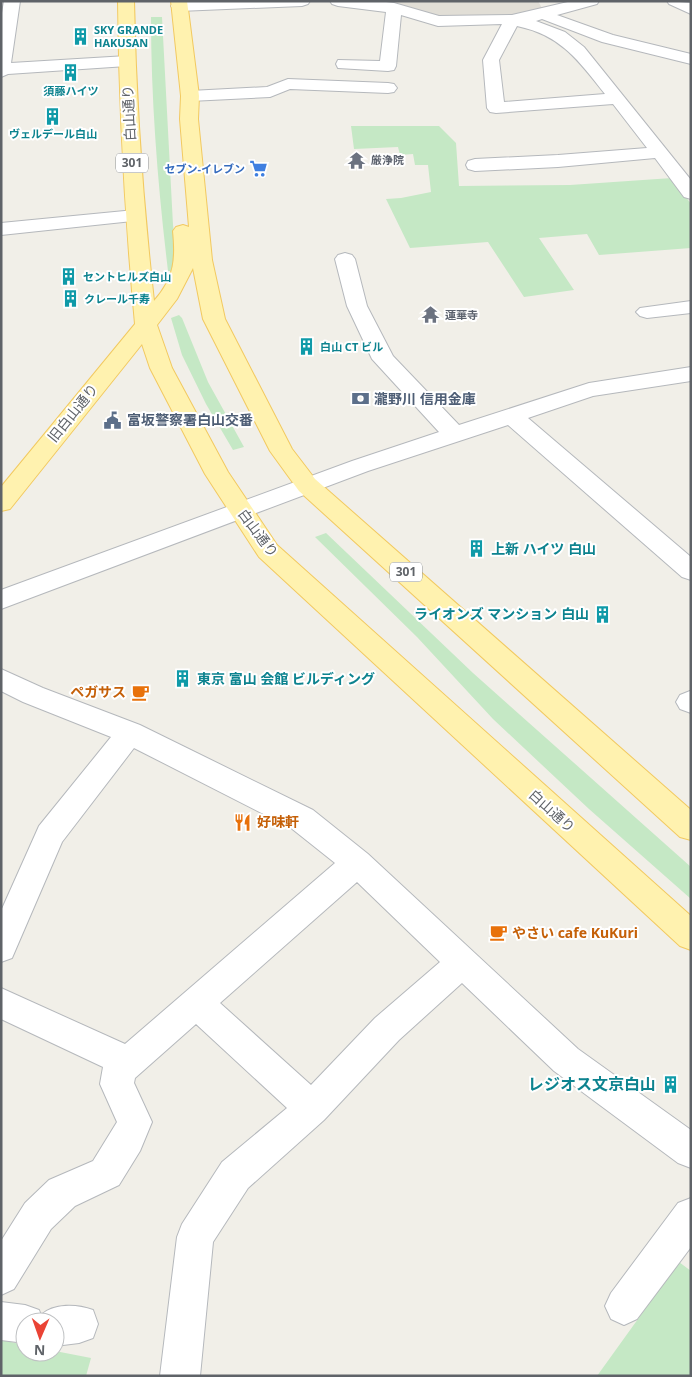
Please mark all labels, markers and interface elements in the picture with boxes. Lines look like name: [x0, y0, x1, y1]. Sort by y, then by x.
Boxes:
place label: SKY GRANDE HAKUSAN: [94, 22, 163, 50]
building icon: SKY GRANDE HAKUSAN: [70, 26, 90, 46]
building icon: 須藤ハイツ: [61, 63, 81, 83]
place label: 須藤ハイツ: [44, 83, 98, 98]
street label: 白山通り: [118, 85, 139, 141]
building icon: ヴェルデール白山: [43, 106, 63, 126]
place label: ヴェルデール白山: [9, 126, 97, 141]
temple icon: 厳浄院: [347, 150, 367, 170]
place label: 厳浄院: [371, 152, 404, 167]
road number: 301: [116, 154, 148, 172]
supermarket icon: セブン-イレブン: [249, 159, 269, 179]
place label: セブン-イレブン: [164, 161, 245, 176]
building icon: セントヒルズ白山: [59, 267, 79, 287]
place label: セントヒルズ白山: [83, 269, 171, 284]
building icon: クレール千寿: [60, 289, 80, 309]
place label: クレール千寿: [84, 291, 150, 306]
temple icon: 蓮華寺: [421, 305, 441, 325]
place label: 蓮華寺: [445, 307, 478, 322]
building icon: 白山 CT ビル: [296, 337, 316, 357]
place label: 白山 CT ビル: [320, 339, 383, 354]
street label: 旧白山通り: [43, 380, 102, 446]
bank icon: 瀧野川 信用金庫: [350, 389, 370, 409]
place label: 瀧野川 信用金庫: [374, 389, 476, 408]
public building icon: 富坂警察署白山交番: [103, 410, 123, 430]
place label: 富坂警察署白山交番: [127, 410, 253, 429]
street label: 白山通り: [234, 505, 283, 561]
building icon: 上新 ハイツ 白山: [467, 539, 487, 559]
place label: 上新 ハイツ 白山: [491, 539, 596, 558]
road number: 301: [390, 562, 422, 582]
place label: ライオンズ マンション 白山: [414, 604, 589, 623]
building icon: ライオンズ マンション 白山: [593, 604, 613, 624]
building icon: 東京 富山 会館 ビルディング: [173, 669, 193, 689]
place label: 東京 富山 会館 ビルディング: [197, 669, 375, 688]
place label: ペガサス: [70, 682, 126, 701]
cafe icon: ペガサス: [130, 682, 150, 702]
street label: 白山通り: [525, 785, 579, 836]
restaurant icon: 好味軒: [233, 812, 253, 832]
place label: 好味軒: [257, 812, 299, 831]
cafe icon: やさい cafe KuKuri: [488, 923, 508, 943]
place label: やさい cafe KuKuri: [512, 923, 638, 942]
place label: レジオス文京白山: [528, 1073, 656, 1095]
building icon: レジオス文京白山: [660, 1074, 680, 1094]
north arrow: [15, 1312, 65, 1362]
text: N: [34, 1341, 46, 1360]

